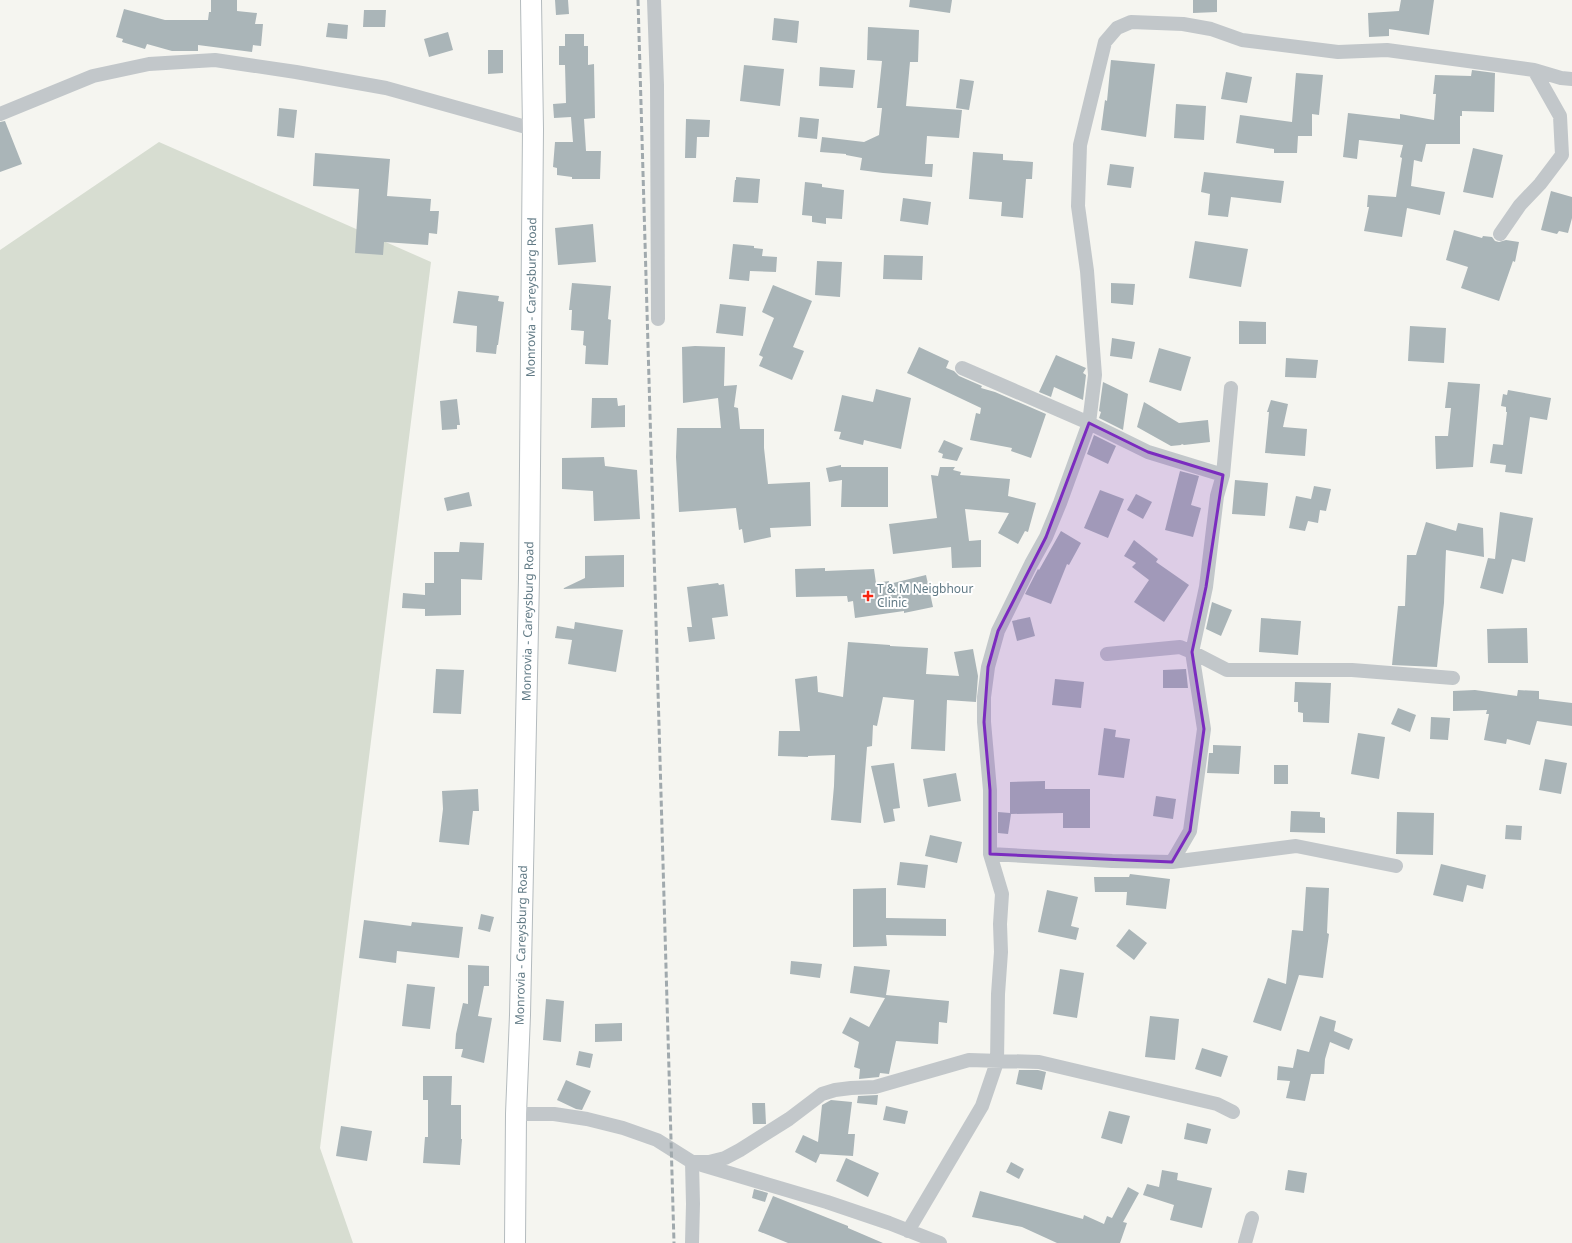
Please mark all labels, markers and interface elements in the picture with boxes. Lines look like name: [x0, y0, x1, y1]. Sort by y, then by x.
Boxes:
street label: Monrovia - Careysburg Road: [522, 217, 540, 377]
street label: Monrovia - Careysburg Road: [517, 541, 537, 701]
place label: T & M Neigbhour Clinic: [877, 580, 974, 611]
marker: T & M Neigbhour Clinic: [862, 590, 874, 602]
street label: Monrovia - Careysburg Road: [511, 865, 531, 1025]

